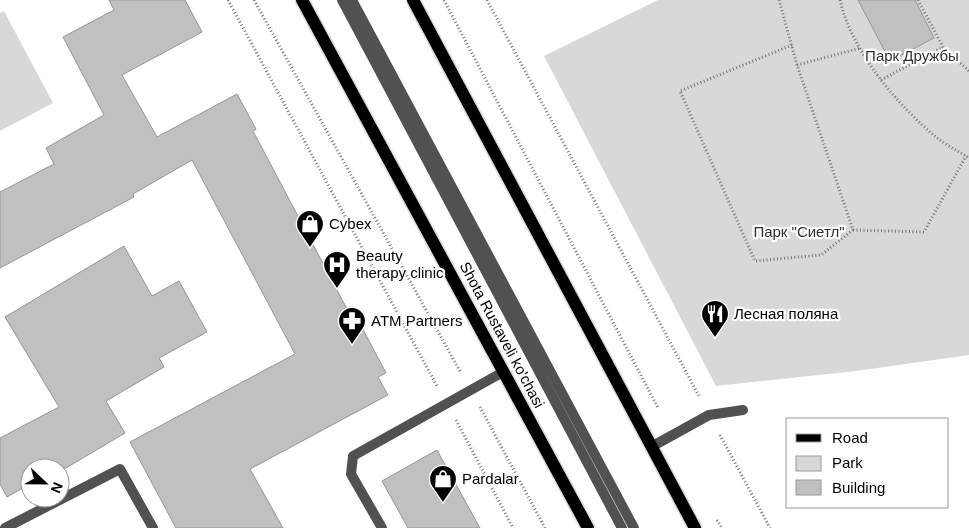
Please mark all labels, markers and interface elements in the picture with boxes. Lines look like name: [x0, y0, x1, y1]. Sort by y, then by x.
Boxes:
park label: Парк Дружбы: [865, 47, 959, 64]
shop icon: Cybex: [295, 209, 325, 248]
place label: Cybex: [329, 215, 372, 232]
park label: Парк "Сиетл": [753, 223, 845, 240]
place label: Beauty therapy clinic: [356, 247, 444, 281]
hospital icon: Beauty therapy clinic: [322, 250, 352, 289]
street label: Shota Rustaveli ko'chasi: [457, 259, 548, 411]
restaurant icon: Лесная поляна: [700, 299, 730, 338]
place label: Лесная поляна: [734, 305, 839, 322]
pharmacy icon: ATM Partners: [337, 306, 367, 345]
place label: ATM Partners: [371, 312, 462, 329]
legend: [786, 418, 949, 508]
text: Road: [832, 429, 868, 446]
text: Park: [832, 454, 863, 471]
north arrow: [20, 458, 70, 508]
shop icon: Pardalar: [428, 464, 458, 503]
place label: Pardalar: [462, 470, 519, 487]
text: Building: [832, 479, 885, 496]
text: N: [48, 480, 66, 496]

